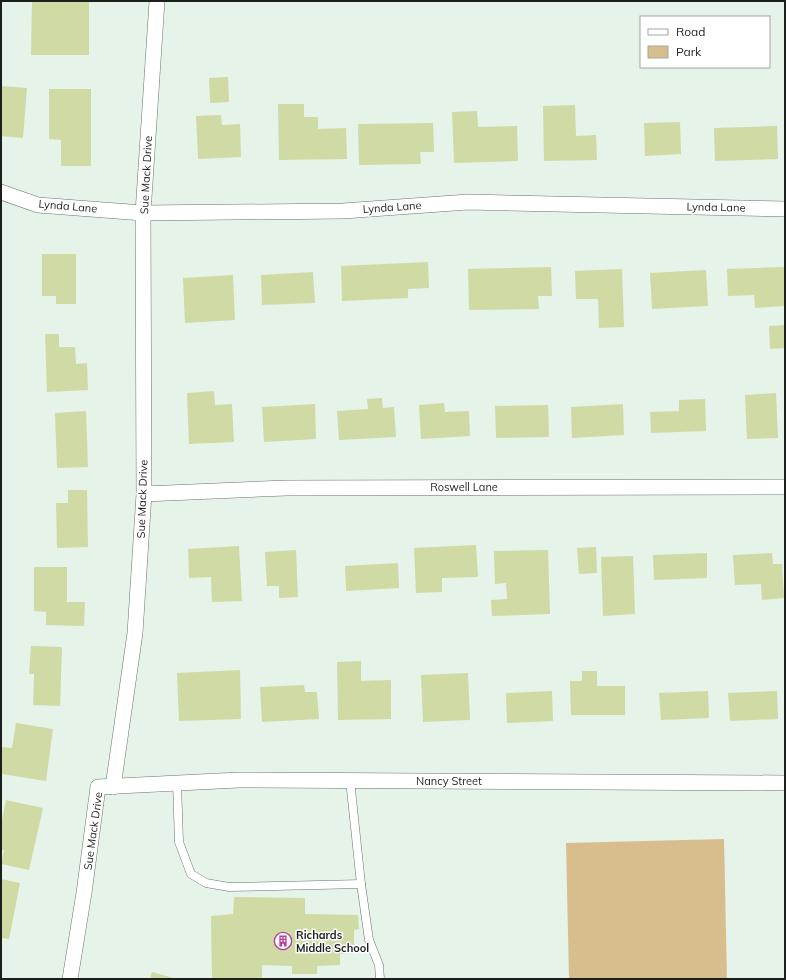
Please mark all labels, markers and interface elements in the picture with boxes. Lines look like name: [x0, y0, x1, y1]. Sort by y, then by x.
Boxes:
legend: [640, 16, 770, 68]
text: Road: [676, 24, 705, 39]
text: Park: [676, 44, 702, 59]
street label: Sue Mack Drive: [137, 135, 155, 215]
street label: Lynda Lane: [38, 196, 98, 216]
street label: Lynda Lane: [362, 198, 422, 216]
street label: Lynda Lane: [686, 199, 746, 215]
street label: Sue Mack Drive: [134, 459, 150, 539]
street label: Roswell Lane: [430, 480, 498, 494]
street label: Nancy Street: [416, 774, 482, 788]
street label: Sue Mack Drive: [81, 791, 105, 871]
place label: Richards Middle School: [296, 928, 369, 955]
building icon: Richards Middle School: [273, 931, 293, 951]

